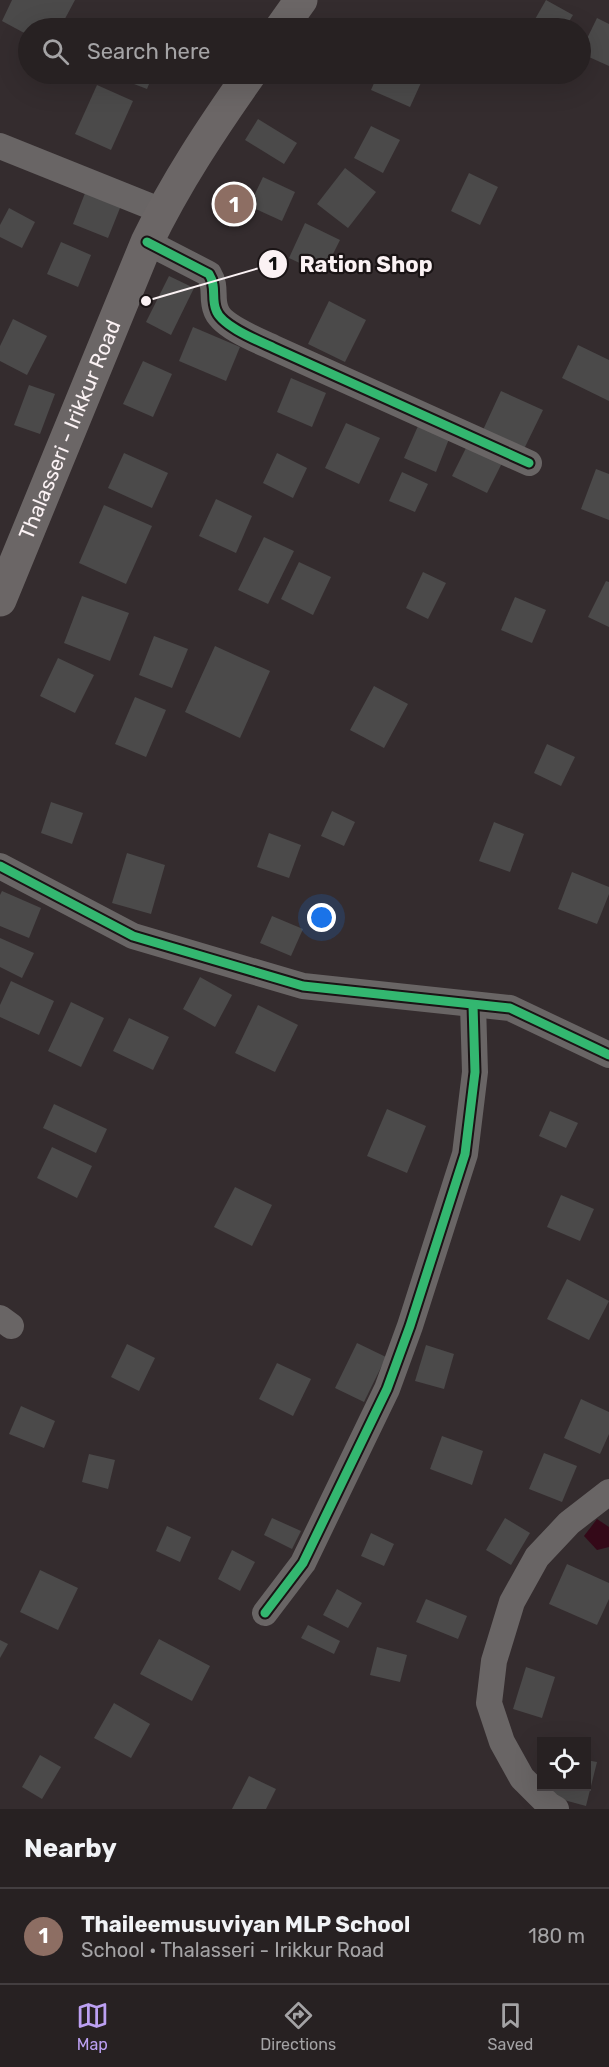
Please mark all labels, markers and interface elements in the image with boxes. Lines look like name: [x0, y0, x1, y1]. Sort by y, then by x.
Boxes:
search box: [18, 18, 591, 84]
icon: search: [39, 35, 72, 68]
text: Search here: [87, 38, 210, 65]
pin: 1: [214, 182, 254, 226]
callout: Ration Shop: [258, 244, 445, 284]
text: Ration Shop: [299, 251, 433, 278]
text: 1: [269, 253, 277, 275]
street label: Thalasseri - Irikkur Road: [13, 316, 126, 543]
your location: [307, 903, 336, 932]
map controls: [537, 1737, 591, 1791]
button: locate: [537, 1737, 591, 1791]
text: Nearby: [24, 1833, 117, 1864]
text: Thaileemusuviyan MLP School: [81, 1911, 410, 1938]
text: 1: [39, 1924, 48, 1948]
text: 180 m: [528, 1924, 585, 1948]
text: School · Thalasseri - Irikkur Road: [81, 1938, 384, 1962]
tab: Map: [76, 1999, 109, 2054]
tab: Directions: [260, 1999, 336, 2054]
tab: Saved: [488, 1999, 533, 2054]

